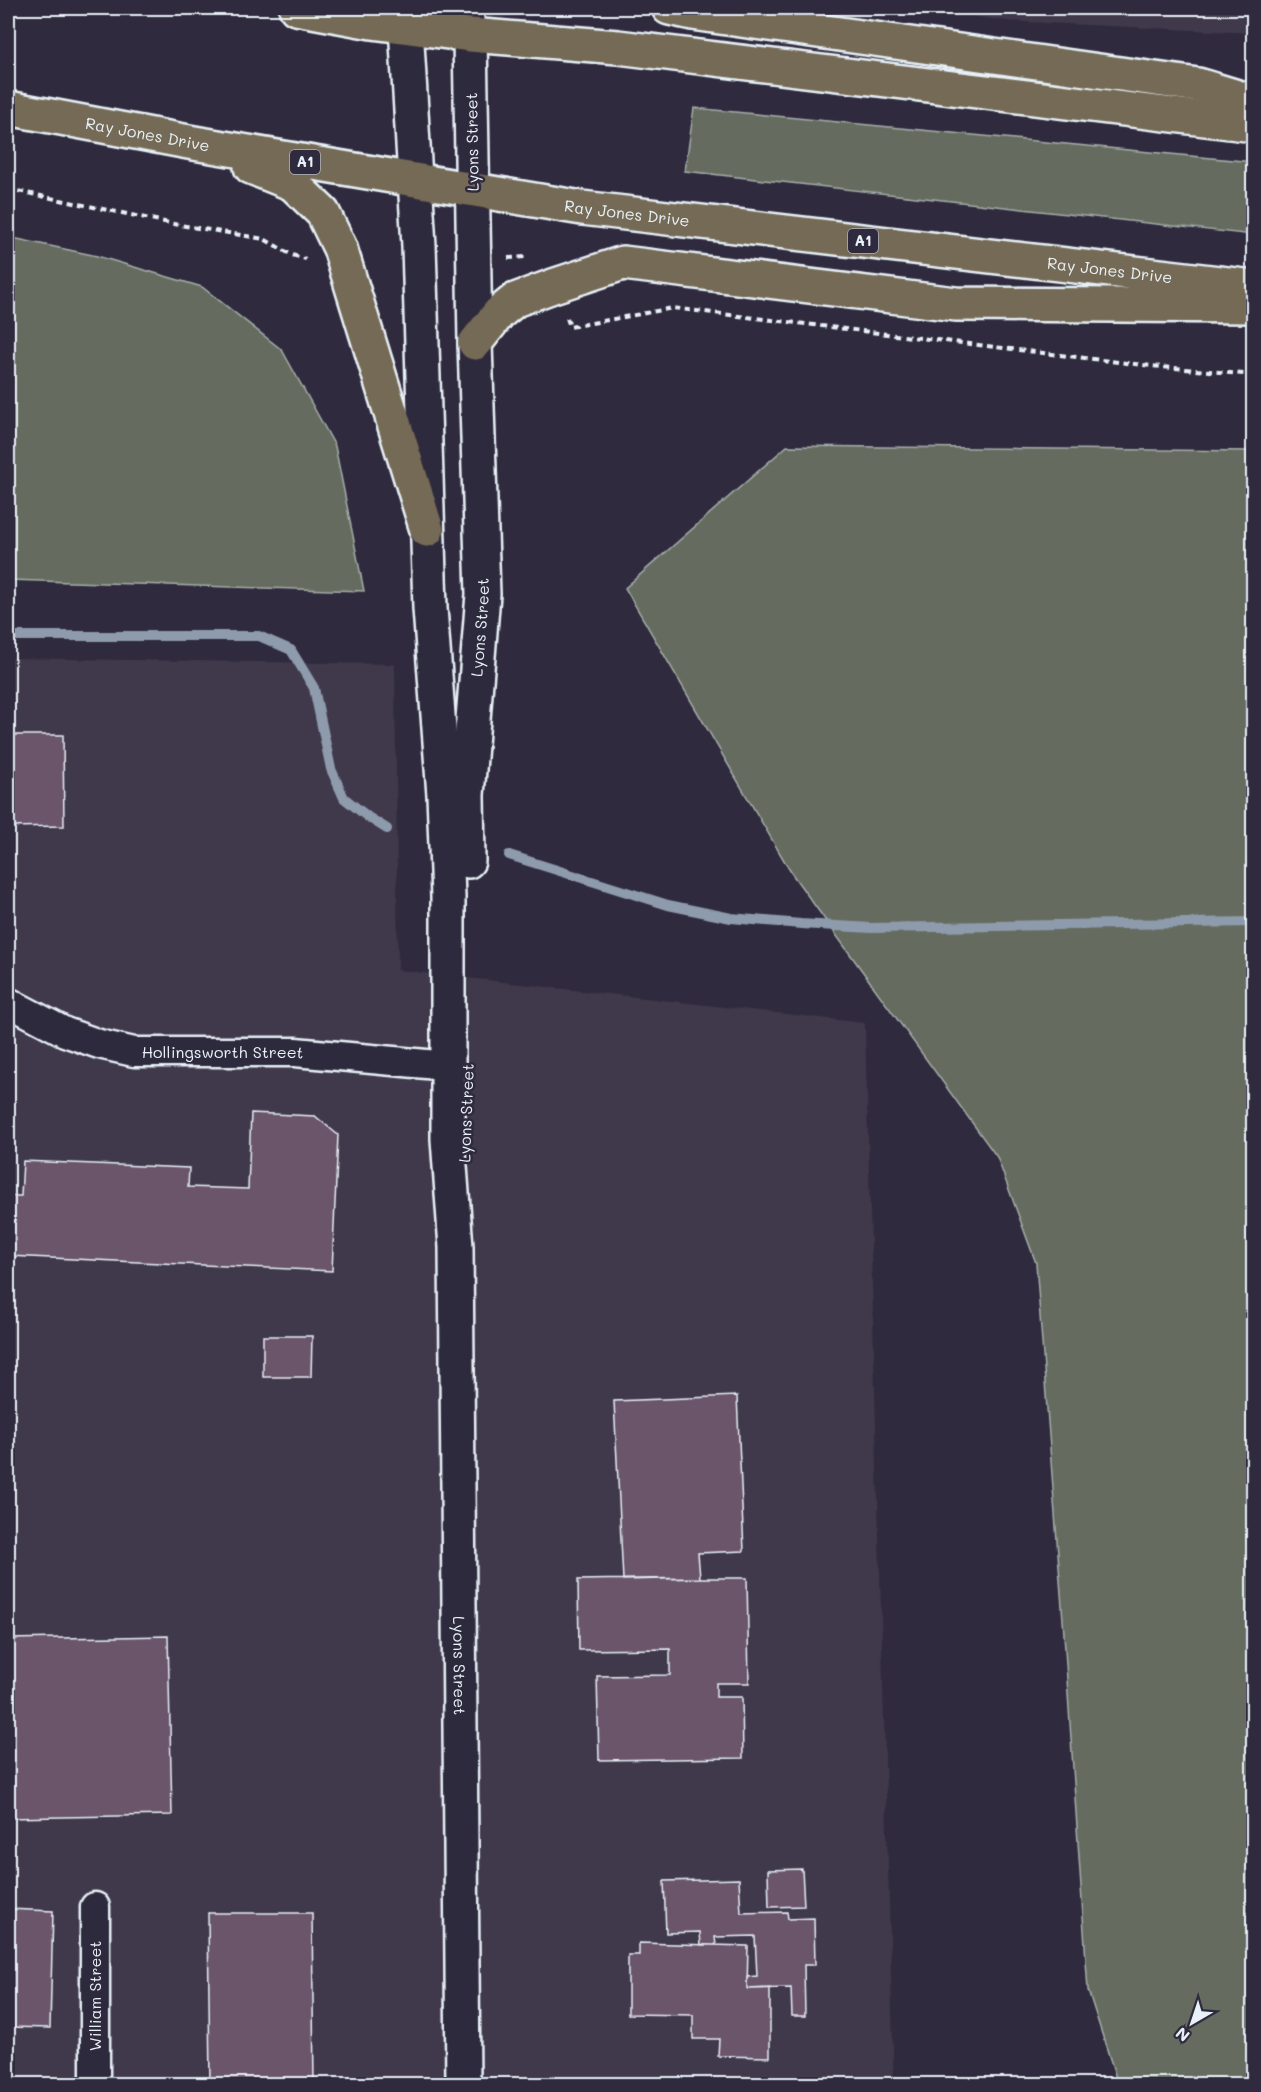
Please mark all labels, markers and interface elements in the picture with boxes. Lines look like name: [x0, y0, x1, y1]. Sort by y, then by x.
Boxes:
street label: Lyons Street: [460, 92, 483, 192]
street label: Ray Jones Drive: [84, 112, 211, 155]
road number: A1: [290, 150, 320, 174]
street label: Ray Jones Drive: [563, 194, 691, 231]
road number: A1: [848, 229, 878, 253]
street label: Ray Jones Drive: [1046, 252, 1174, 287]
street label: Lyons Street: [465, 578, 493, 678]
street label: Hollingsworth Street: [142, 1041, 305, 1063]
street label: Lyons Street: [453, 1063, 478, 1163]
street label: Lyons Street: [449, 1616, 471, 1715]
street label: William Street: [84, 1941, 105, 2051]
north arrow: [1162, 1993, 1222, 2053]
text: N: [1171, 2023, 1194, 2047]

